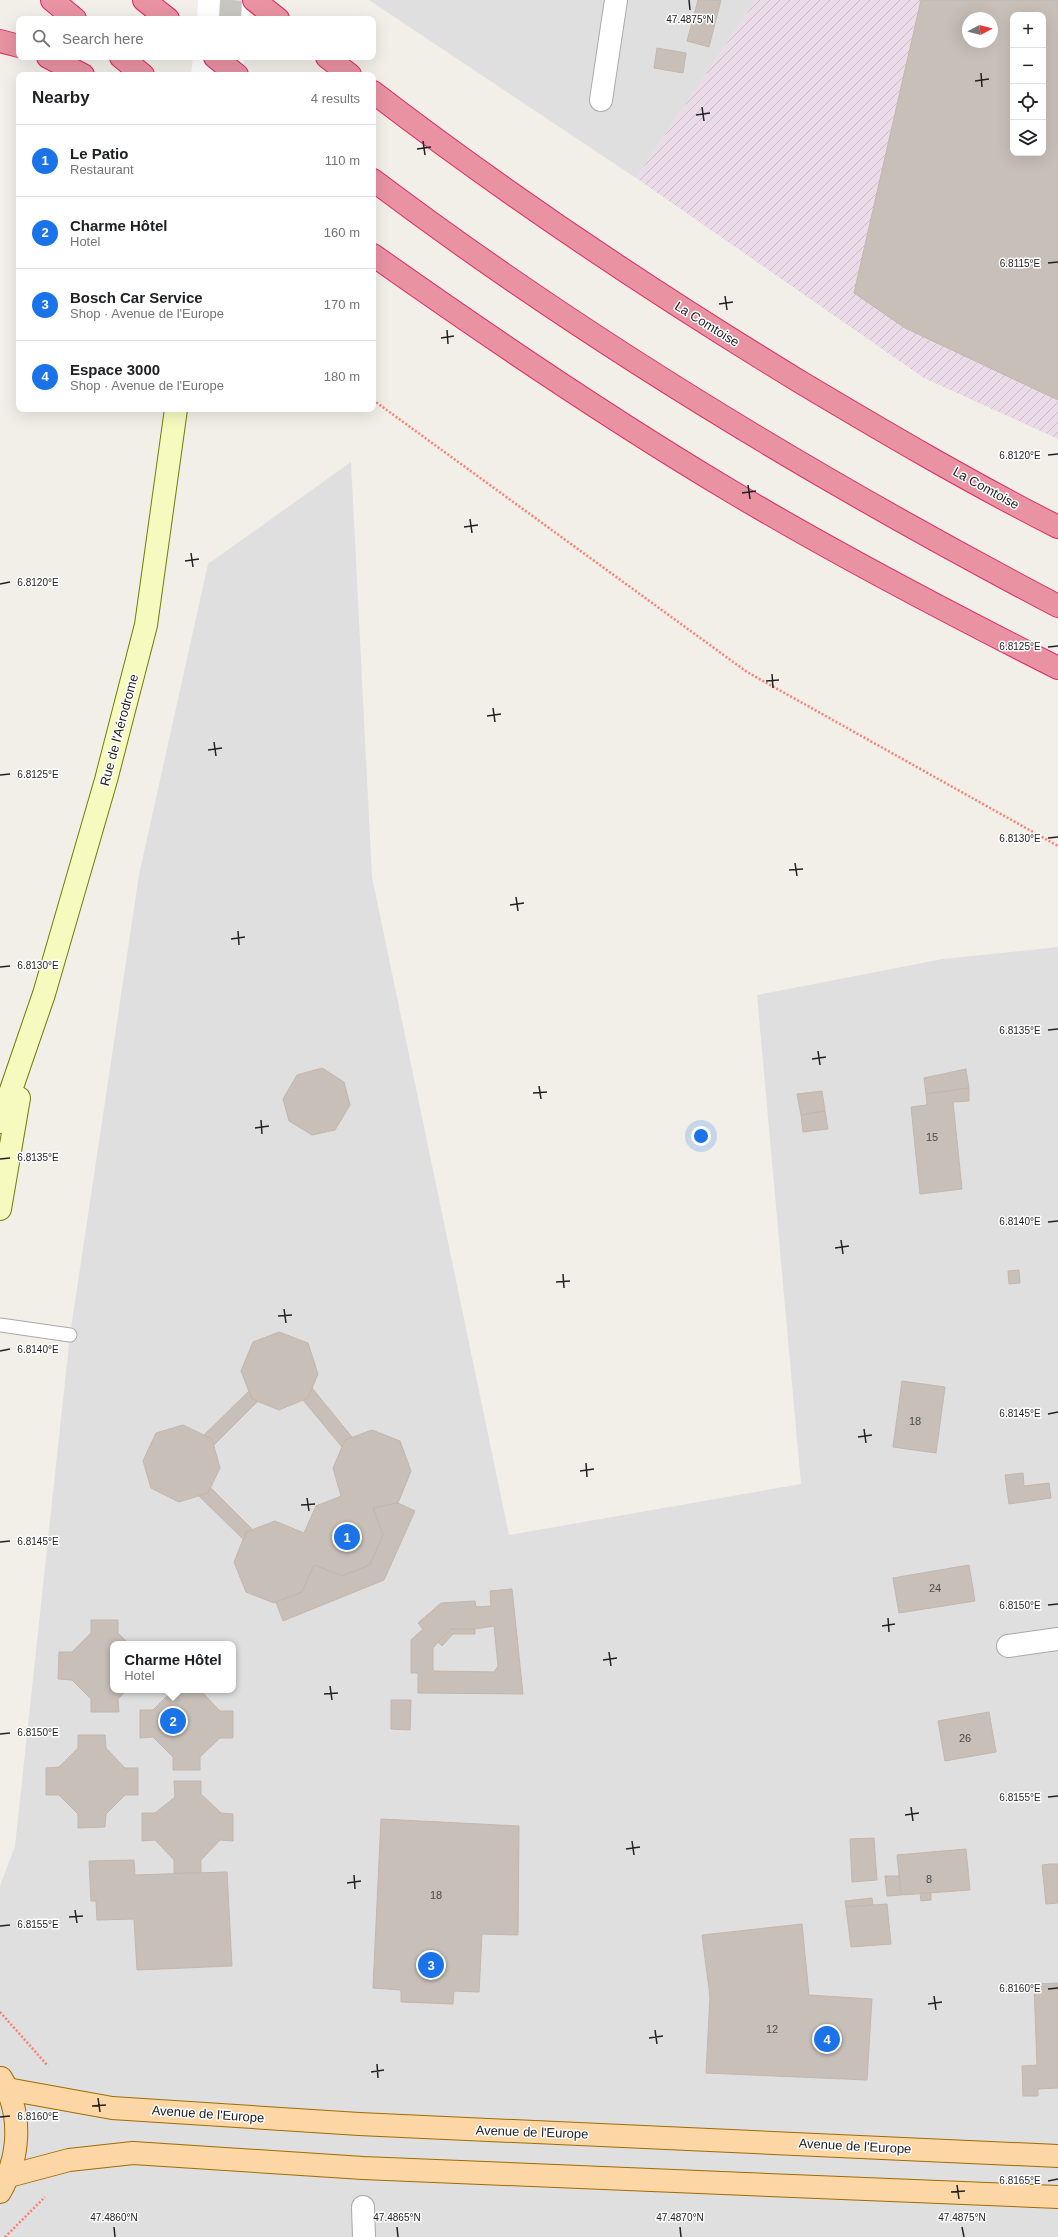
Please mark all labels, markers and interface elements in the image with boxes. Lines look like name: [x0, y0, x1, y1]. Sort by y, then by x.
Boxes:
north arrow: [962, 12, 998, 48]
map controls: [1010, 12, 1046, 156]
button: +: [1010, 12, 1046, 48]
text: 47.4875°N: [666, 14, 714, 25]
search box: [16, 16, 376, 60]
icon: search: [30, 27, 52, 49]
text: Search here: [62, 30, 144, 47]
button: −: [1010, 48, 1046, 84]
button: locate: [1010, 84, 1046, 120]
text: Nearby: [32, 88, 90, 107]
text: 4 results: [311, 91, 360, 106]
button: layers: [1010, 120, 1046, 156]
text: Le Patio: [70, 145, 128, 162]
text: 1: [41, 153, 49, 168]
text: 110 m: [325, 153, 360, 168]
text: Restaurant: [70, 162, 134, 177]
text: Charme Hôtel: [70, 217, 168, 234]
text: 2: [41, 225, 49, 240]
text: 160 m: [324, 225, 360, 240]
text: Hotel: [70, 234, 100, 249]
text: 6.8115°E: [1000, 258, 1041, 269]
text: Bosch Car Service: [70, 289, 203, 306]
text: 3: [41, 297, 49, 312]
text: 170 m: [324, 297, 360, 312]
street label: La Comtoise: [672, 298, 742, 350]
text: Shop · Avenue de l'Europe: [70, 306, 224, 321]
text: Espace 3000: [70, 361, 160, 378]
text: 4: [41, 369, 49, 384]
text: 180 m: [324, 369, 360, 384]
text: Shop · Avenue de l'Europe: [70, 378, 224, 393]
text: 6.8120°E: [999, 450, 1041, 461]
street label: La Comtoise: [950, 464, 1022, 512]
text: 6.8120°E: [17, 577, 59, 588]
text: 6.8125°E: [999, 641, 1041, 652]
street label: Rue de l'Aérodrome: [97, 672, 141, 788]
text: 6.8125°E: [17, 769, 59, 780]
text: 6.8130°E: [999, 833, 1041, 844]
text: 6.8130°E: [17, 960, 59, 971]
text: 6.8135°E: [999, 1025, 1041, 1036]
your location: [691, 1126, 711, 1146]
house number: 15: [926, 1131, 938, 1143]
text: 6.8135°E: [17, 1152, 59, 1163]
text: 6.8140°E: [999, 1216, 1041, 1227]
text: 6.8140°E: [17, 1344, 59, 1355]
text: 6.8145°E: [999, 1408, 1041, 1419]
house number: 18: [909, 1415, 921, 1427]
pin: 1: [334, 1522, 360, 1552]
text: 6.8145°E: [17, 1536, 59, 1547]
house number: 24: [929, 1582, 941, 1594]
text: 6.8150°E: [999, 1600, 1041, 1611]
popup: [110, 1641, 236, 1693]
text: Charme Hôtel: [124, 1651, 222, 1668]
text: Hotel: [124, 1668, 155, 1683]
pin: 2: [160, 1706, 186, 1736]
text: 6.8150°E: [17, 1727, 59, 1738]
house number: 26: [959, 1732, 971, 1744]
text: 6.8155°E: [999, 1792, 1041, 1803]
house number: 8: [926, 1873, 932, 1885]
house number: 18: [430, 1889, 442, 1901]
text: 6.8155°E: [17, 1919, 59, 1930]
pin: 3: [418, 1950, 444, 1980]
text: 6.8160°E: [999, 1983, 1041, 1994]
house number: 12: [766, 2023, 778, 2035]
pin: 4: [814, 2024, 840, 2054]
street label: Avenue de l'Europe: [151, 2103, 265, 2125]
text: 6.8160°E: [17, 2111, 59, 2122]
street label: Avenue de l'Europe: [475, 2123, 589, 2141]
street label: Avenue de l'Europe: [798, 2136, 912, 2156]
text: 6.8165°E: [999, 2175, 1041, 2186]
text: 47.4860°N: [90, 2212, 138, 2223]
text: 47.4865°N: [373, 2212, 421, 2223]
text: 47.4870°N: [656, 2212, 704, 2223]
text: 47.4875°N: [938, 2212, 986, 2223]

